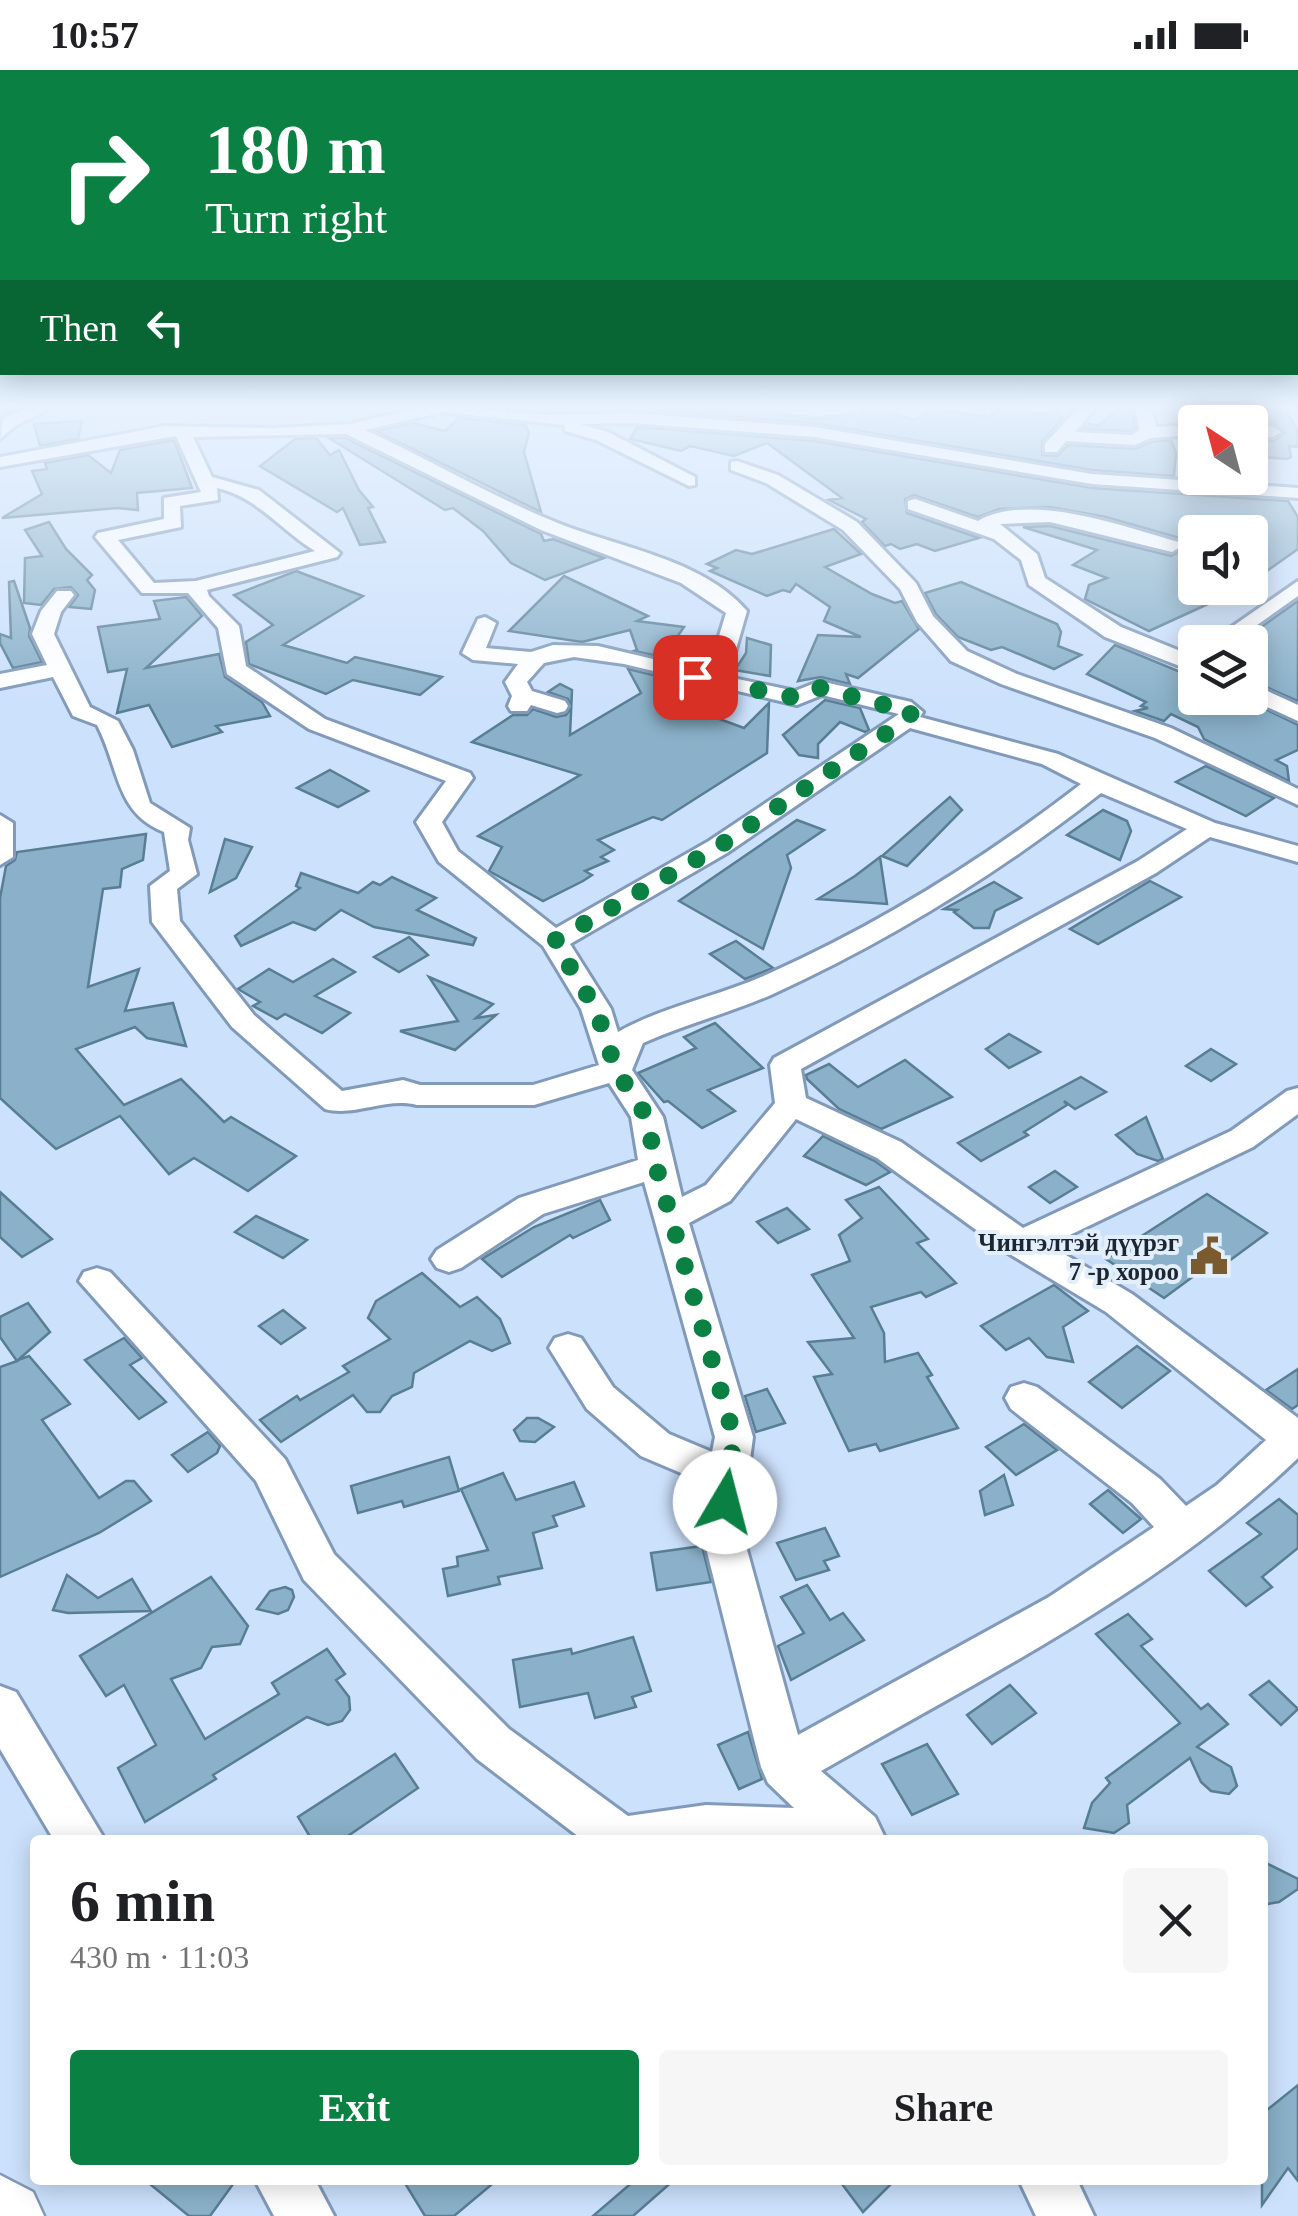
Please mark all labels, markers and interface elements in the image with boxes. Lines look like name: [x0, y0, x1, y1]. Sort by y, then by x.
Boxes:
text: 10:57: [50, 14, 139, 56]
icon: right: [40, 110, 170, 240]
text: 180 m: [205, 111, 386, 188]
text: Turn right: [205, 193, 387, 243]
icon: left: [138, 300, 193, 355]
text: Then: [40, 307, 118, 349]
north arrow: [1178, 405, 1268, 495]
map controls: [1178, 405, 1268, 715]
button: sound: [1178, 515, 1268, 605]
button: layers: [1178, 625, 1268, 715]
pin: [653, 635, 738, 720]
icon: arrive: [668, 650, 723, 705]
place label: Чингэлтэй дүүрэг 7 -р хороо: [978, 1229, 1179, 1285]
public building icon: Чингэлтэй дүүрэг 7 -р хороо: [1188, 1235, 1230, 1277]
position arrow: [673, 1450, 777, 1554]
text: 6 min: [70, 1868, 215, 1934]
button: close: [1123, 1868, 1228, 1973]
text: 430 m · 11:03: [70, 1939, 249, 1975]
button: Exit: [70, 2050, 639, 2165]
button: Share: [659, 2050, 1228, 2165]

